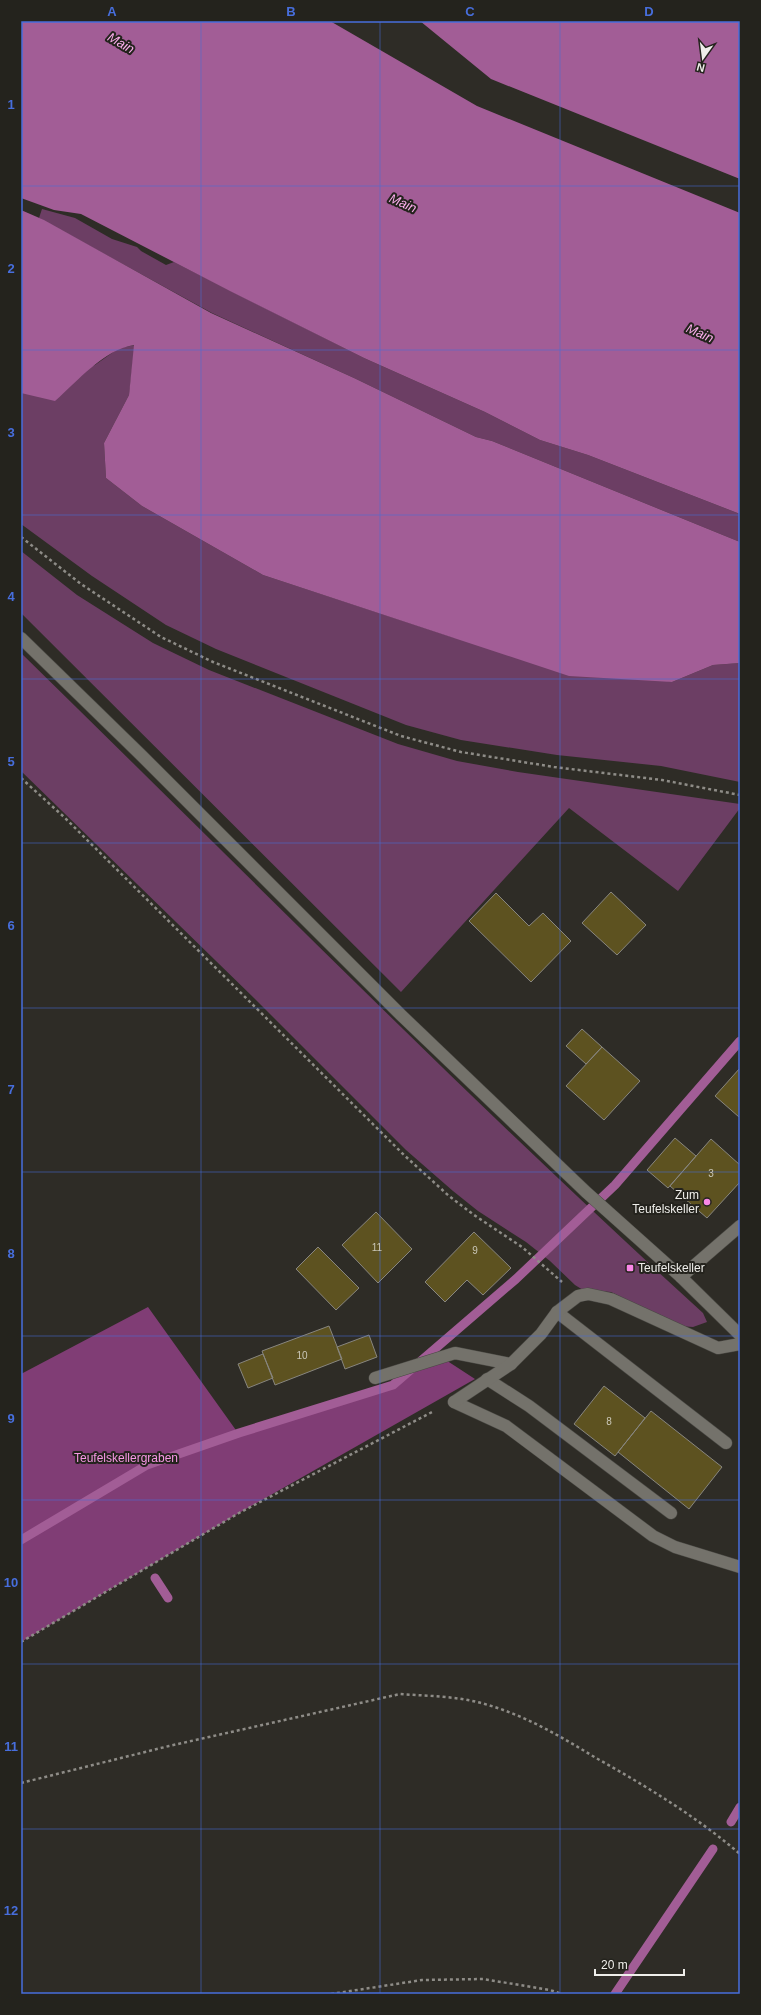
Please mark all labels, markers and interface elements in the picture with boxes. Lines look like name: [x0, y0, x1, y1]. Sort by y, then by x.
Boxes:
text: A: [107, 4, 117, 19]
text: B: [286, 4, 296, 19]
text: C: [465, 4, 475, 19]
text: D: [644, 4, 654, 19]
water label: Main: [105, 29, 137, 57]
north arrow: [683, 38, 723, 78]
text: N: [695, 61, 706, 74]
text: 1: [7, 97, 15, 112]
water label: Main: [387, 190, 419, 216]
text: 2: [7, 261, 15, 276]
water label: Main: [684, 320, 716, 346]
text: 3: [7, 425, 15, 440]
text: 4: [7, 589, 15, 604]
text: 5: [7, 754, 15, 769]
text: 6: [7, 918, 15, 933]
text: 7: [7, 1082, 15, 1097]
house number: 3: [708, 1168, 714, 1179]
place label: Zum Teufelskeller: [632, 1188, 699, 1216]
marker: Zum Teufelskeller: [702, 1197, 712, 1207]
house number: 11: [372, 1242, 383, 1253]
house number: 9: [472, 1245, 478, 1256]
text: 8: [7, 1246, 15, 1261]
place label: Teufelskeller: [638, 1261, 705, 1275]
marker: Teufelskeller: [625, 1263, 635, 1273]
house number: 10: [296, 1350, 308, 1361]
text: 9: [7, 1411, 15, 1426]
house number: 8: [606, 1416, 612, 1427]
park label: Teufelskellergraben: [74, 1451, 178, 1465]
text: 10: [4, 1575, 18, 1590]
text: 11: [4, 1739, 18, 1754]
text: 12: [4, 1903, 18, 1918]
scale bar: [595, 1951, 684, 1977]
text: 20 m: [601, 1958, 628, 1972]

